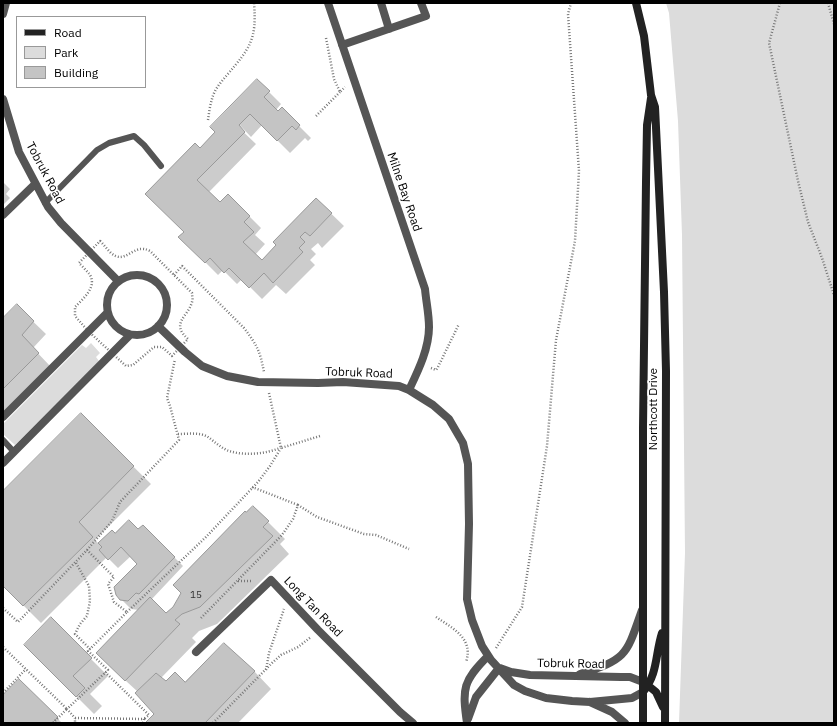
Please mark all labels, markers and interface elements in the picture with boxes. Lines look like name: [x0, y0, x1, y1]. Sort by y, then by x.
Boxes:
legend: [16, 16, 146, 88]
text: Road: [54, 25, 82, 40]
text: Park: [54, 45, 78, 60]
text: Building: [54, 65, 98, 80]
street label: Tobruk Road: [23, 140, 67, 206]
street label: Milne Bay Road: [384, 150, 424, 234]
street label: Tobruk Road: [325, 365, 393, 381]
street label: Northcott Drive: [647, 368, 661, 450]
street label: Long Tan Road: [281, 574, 345, 640]
house number: 15: [190, 589, 202, 601]
street label: Tobruk Road: [537, 656, 605, 672]

